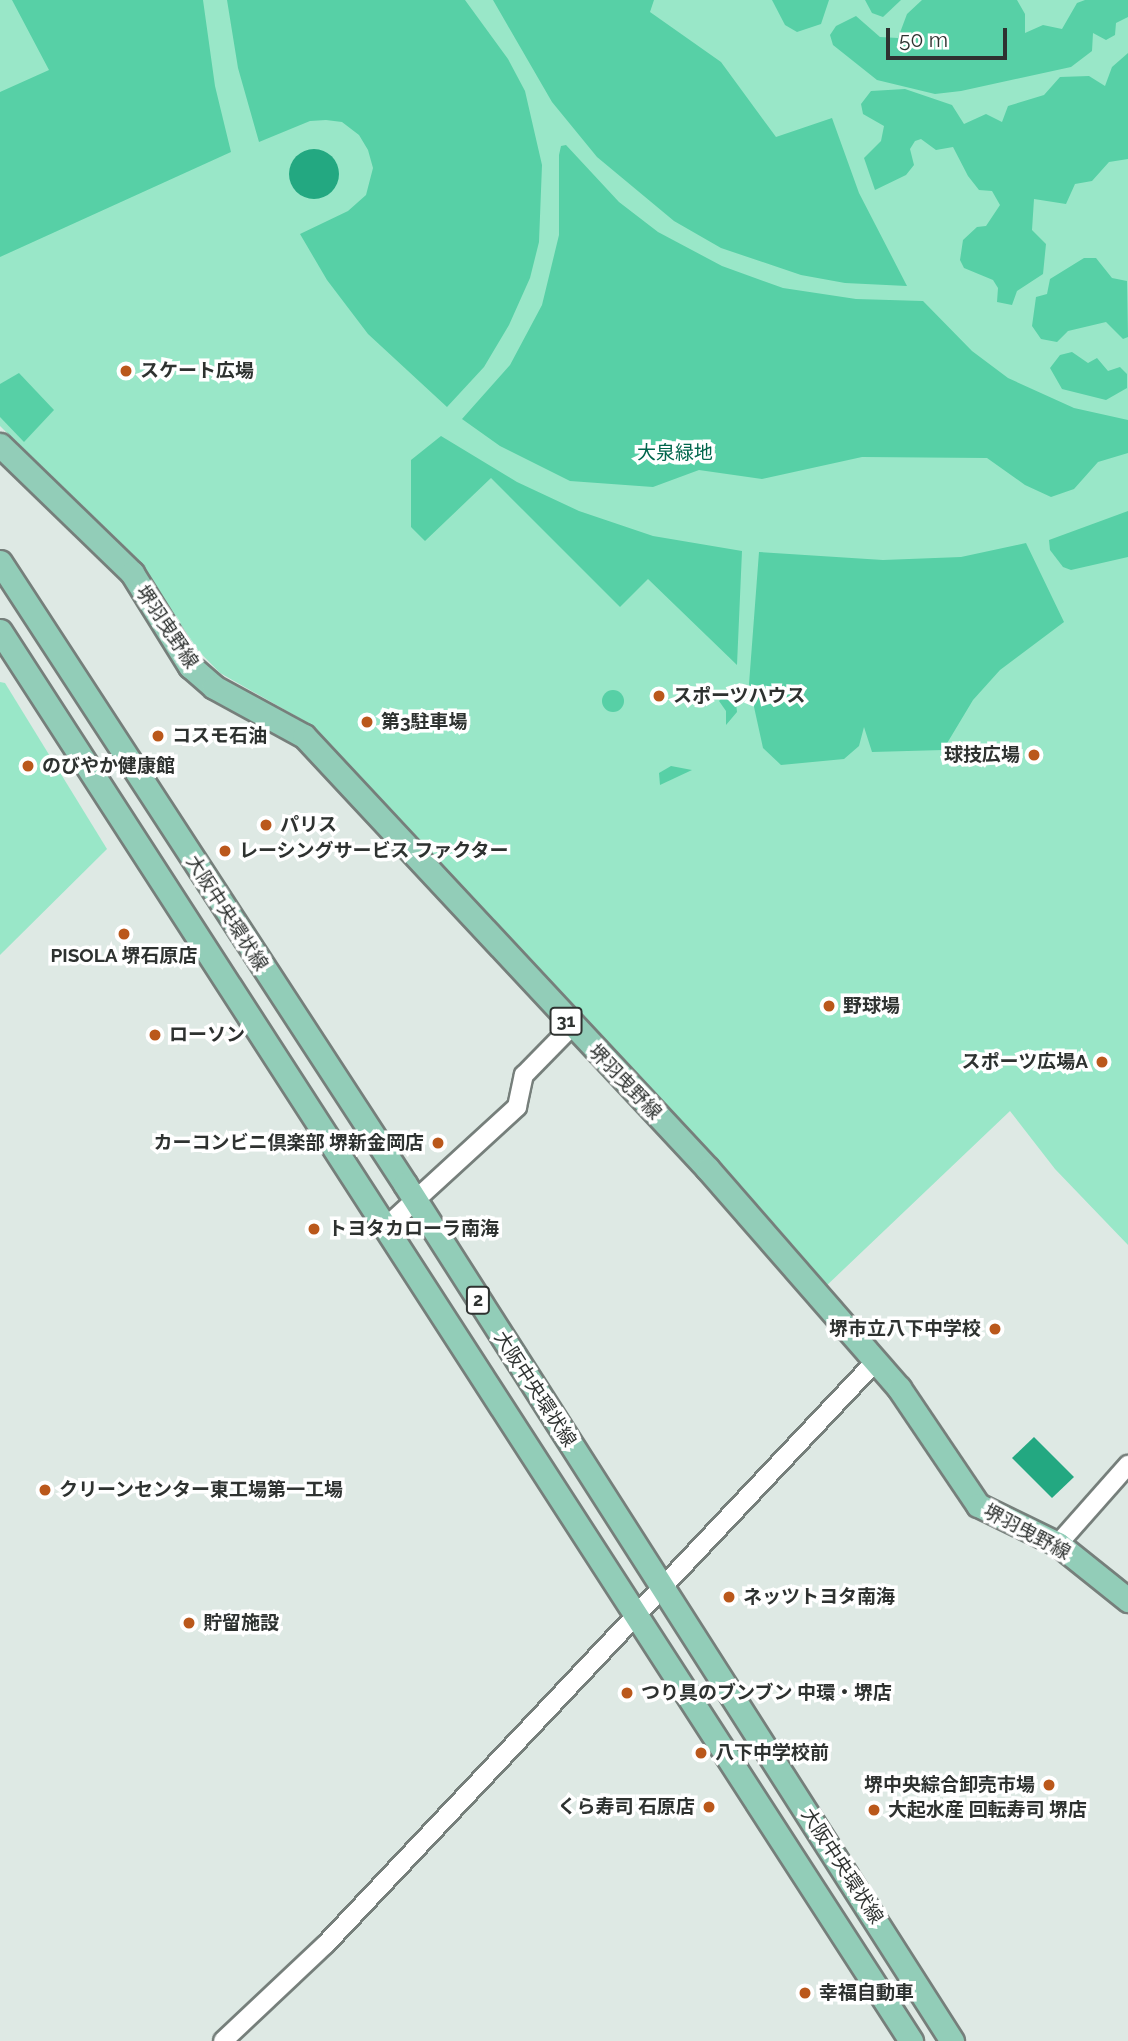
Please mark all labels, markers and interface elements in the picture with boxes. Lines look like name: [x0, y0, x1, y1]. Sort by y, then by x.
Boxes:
scale bar: [890, 14, 1011, 58]
text: 50 m: [899, 27, 948, 52]
place label: スケート広場: [140, 360, 254, 382]
marker: スケート広場: [118, 363, 134, 379]
park label: 大泉緑地: [637, 442, 713, 464]
street label: 堺羽曳野線: [131, 581, 203, 673]
place label: スポーツハウス: [673, 685, 806, 707]
marker: スポーツハウス: [651, 688, 667, 704]
place label: 第3駐車場: [381, 711, 468, 733]
marker: 第3駐車場: [359, 714, 375, 730]
place label: コスモ石油: [172, 725, 267, 747]
marker: コスモ石油: [150, 728, 166, 744]
place label: 球技広場: [944, 744, 1020, 766]
marker: 球技広場: [1026, 747, 1042, 763]
place label: のびやか健康館: [42, 755, 175, 777]
marker: のびやか健康館: [20, 758, 36, 774]
place label: パリス: [280, 814, 337, 836]
marker: パリス: [258, 817, 274, 833]
place label: レーシングサービス ファクター: [239, 840, 510, 862]
marker: レーシングサービス ファクター: [217, 843, 233, 859]
street label: 大阪中央環状線: [181, 851, 273, 975]
marker: PISOLA 堺石原店: [116, 926, 132, 942]
place label: PISOLA 堺石原店: [50, 945, 198, 967]
place label: 野球場: [843, 995, 900, 1017]
marker: 野球場: [821, 998, 837, 1014]
road number: 31: [548, 1006, 584, 1036]
place label: ローソン: [169, 1024, 245, 1046]
marker: ローソン: [147, 1027, 163, 1043]
street label: 堺羽曳野線: [584, 1040, 666, 1124]
place label: スポーツ広場A: [961, 1051, 1088, 1073]
marker: スポーツ広場A: [1094, 1054, 1110, 1070]
place label: カーコンビニ倶楽部 堺新金岡店: [153, 1132, 424, 1154]
marker: カーコンビニ倶楽部 堺新金岡店: [430, 1135, 446, 1151]
place label: トヨタカローラ南海: [328, 1218, 499, 1240]
marker: トヨタカローラ南海: [306, 1221, 322, 1237]
road number: 2: [466, 1286, 490, 1315]
place label: 堺市立八下中学校: [829, 1318, 981, 1340]
marker: 堺市立八下中学校: [987, 1321, 1003, 1337]
street label: 大阪中央環状線: [489, 1327, 581, 1451]
place label: クリーンセンター東工場第一工場: [59, 1479, 344, 1501]
marker: クリーンセンター東工場第一工場: [37, 1482, 53, 1498]
street label: 堺羽曳野線: [980, 1500, 1074, 1564]
place label: ネッツトヨタ南海: [743, 1586, 895, 1608]
marker: ネッツトヨタ南海: [721, 1589, 737, 1605]
place label: 貯留施設: [203, 1612, 279, 1634]
marker: 貯留施設: [181, 1615, 197, 1631]
place label: つり具のブンブン 中環・堺店: [641, 1682, 893, 1704]
marker: つり具のブンブン 中環・堺店: [619, 1685, 635, 1701]
place label: 八下中学校前: [715, 1742, 829, 1764]
marker: 八下中学校前: [693, 1745, 709, 1761]
place label: 堺中央綜合卸売市場: [864, 1774, 1035, 1796]
marker: 堺中央綜合卸売市場: [1041, 1777, 1057, 1793]
place label: くら寿司 石原店: [557, 1796, 695, 1818]
marker: くら寿司 石原店: [701, 1799, 717, 1815]
place label: 大起水産 回転寿司 堺店: [888, 1799, 1087, 1821]
marker: 大起水産 回転寿司 堺店: [866, 1802, 882, 1818]
street label: 大阪中央環状線: [796, 1804, 888, 1928]
place label: 幸福自動車: [819, 1982, 914, 2004]
marker: 幸福自動車: [797, 1985, 813, 2001]

